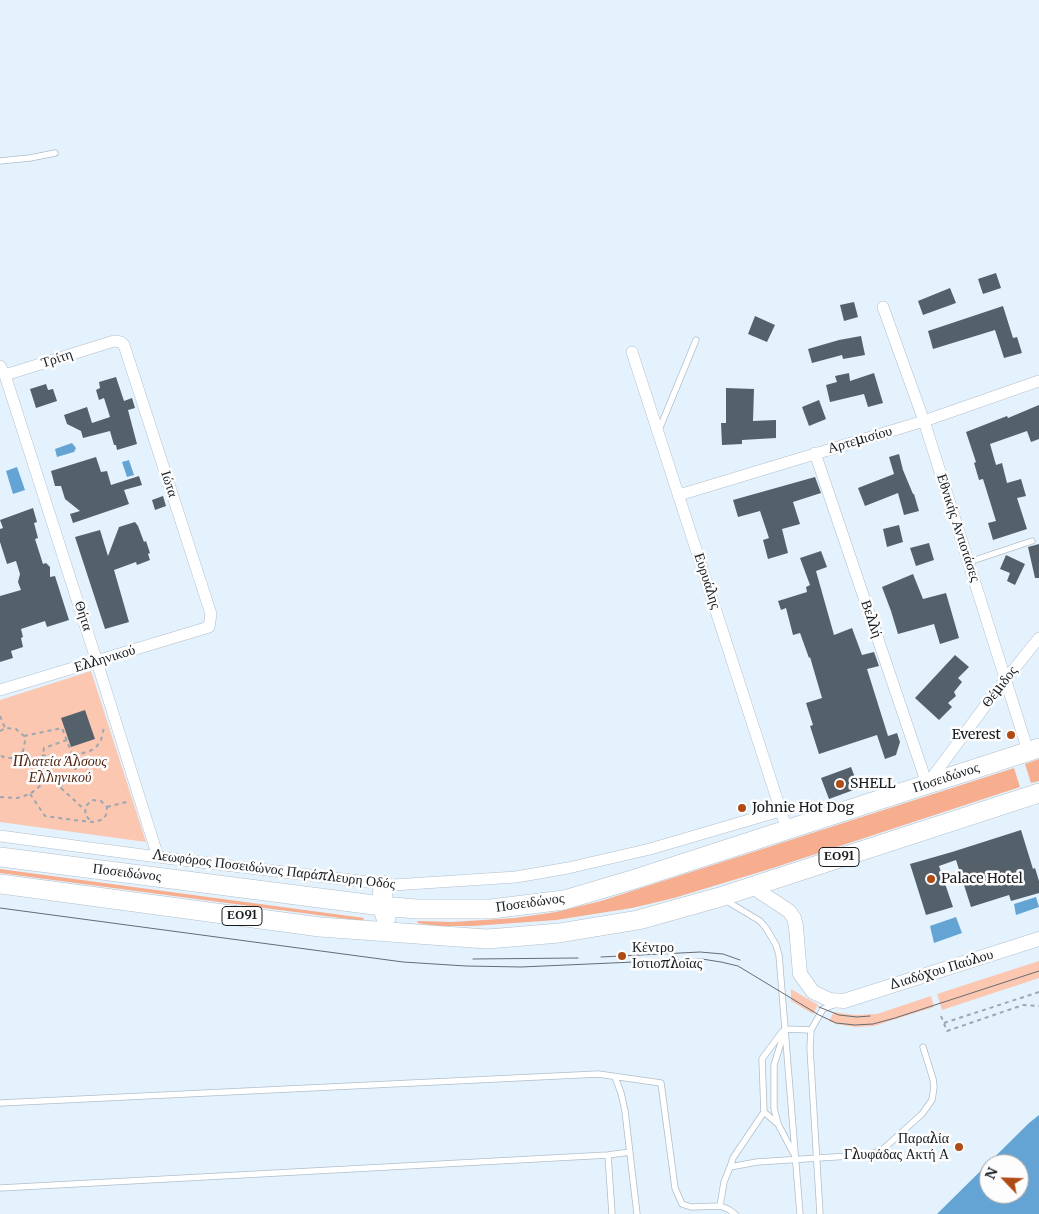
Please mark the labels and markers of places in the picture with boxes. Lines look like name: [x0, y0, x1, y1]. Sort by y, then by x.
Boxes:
place label: Everest: [952, 727, 1001, 743]
marker: Everest: [1005, 729, 1017, 741]
place label: SHELL: [850, 776, 896, 792]
marker: SHELL: [834, 778, 846, 790]
place label: Johnie Hot Dog: [752, 800, 854, 816]
marker: Johnie Hot Dog: [736, 802, 748, 814]
place label: Palace Hotel: [941, 871, 1023, 887]
marker: Palace Hotel: [925, 873, 937, 885]
place label: Κέντρο Ιστιοπλοΐας: [632, 940, 702, 972]
marker: Κέντρο Ιστιοπλοΐας: [616, 950, 628, 962]
place label: Παραλία Γλυφάδας Ακτή Α: [844, 1131, 949, 1164]
marker: Παραλία Γλυφάδας Ακτή Α: [953, 1141, 965, 1153]

